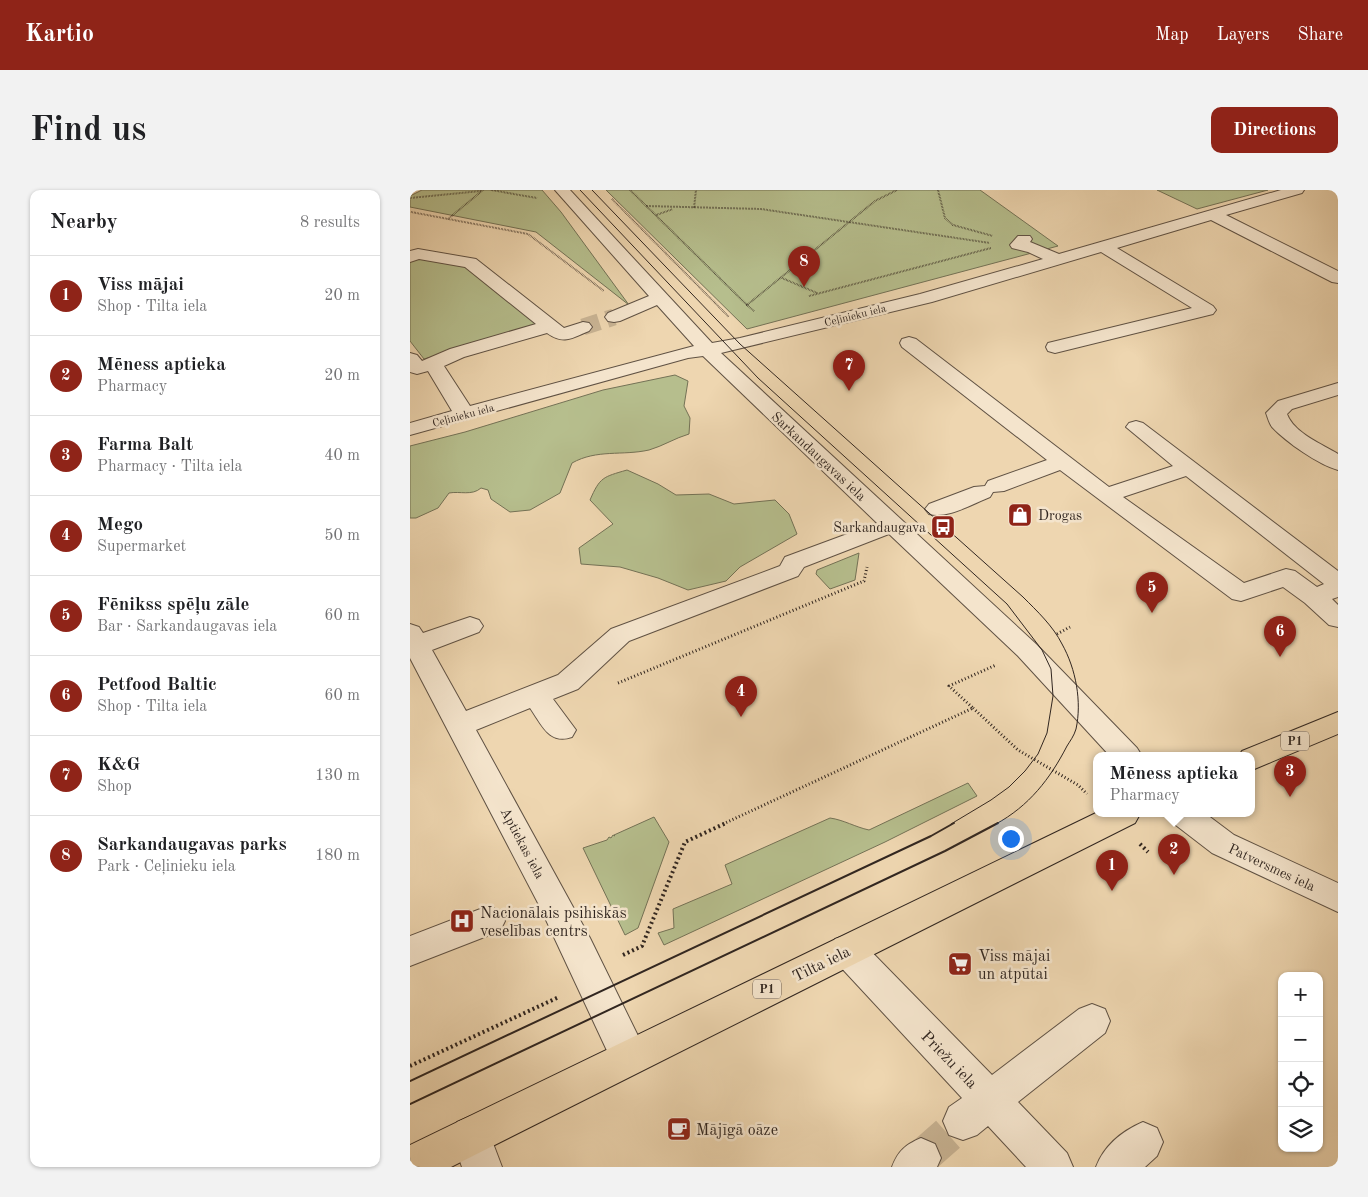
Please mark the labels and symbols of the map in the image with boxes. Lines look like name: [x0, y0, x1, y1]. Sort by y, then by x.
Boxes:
pin: 8: [788, 246, 820, 287]
street label: Ceļinieku iela: [823, 303, 888, 329]
pin: 7: [833, 350, 865, 391]
street label: Ceļinieku iela: [431, 403, 496, 430]
street label: Sarkandaugavas iela: [768, 409, 868, 504]
shop icon: Drogas: [1007, 502, 1033, 528]
place label: Drogas: [1038, 509, 1082, 523]
bus stop icon: Sarkandaugava: [930, 514, 956, 540]
place label: Sarkandaugava: [833, 521, 926, 535]
pin: 5: [1136, 572, 1168, 613]
pin: 6: [1264, 616, 1296, 657]
pin: 4: [725, 676, 757, 717]
road number: P1: [1281, 732, 1309, 750]
pin: 3: [1274, 756, 1306, 797]
street label: Aptiekas iela: [498, 806, 547, 881]
your location: [998, 826, 1024, 852]
pin: 2: [1158, 834, 1190, 875]
street label: Patversmes iela: [1226, 842, 1317, 894]
pin: 1: [1096, 850, 1128, 891]
place label: Nacionālais psihiskās veselības centrs: [480, 906, 627, 940]
hospital icon: Nacionālais psihiskās veselības centrs: [449, 908, 475, 934]
street label: Tilta iela: [791, 944, 853, 986]
place label: Viss mājai un atpūtai: [978, 949, 1050, 983]
supermarket icon: Viss mājai un atpūtai: [947, 951, 973, 977]
road number: P1: [753, 980, 781, 999]
street label: Priežu iela: [917, 1029, 980, 1092]
cafe icon: Mājīgā oāze: [666, 1116, 692, 1142]
place label: Mājīgā oāze: [696, 1123, 778, 1139]

